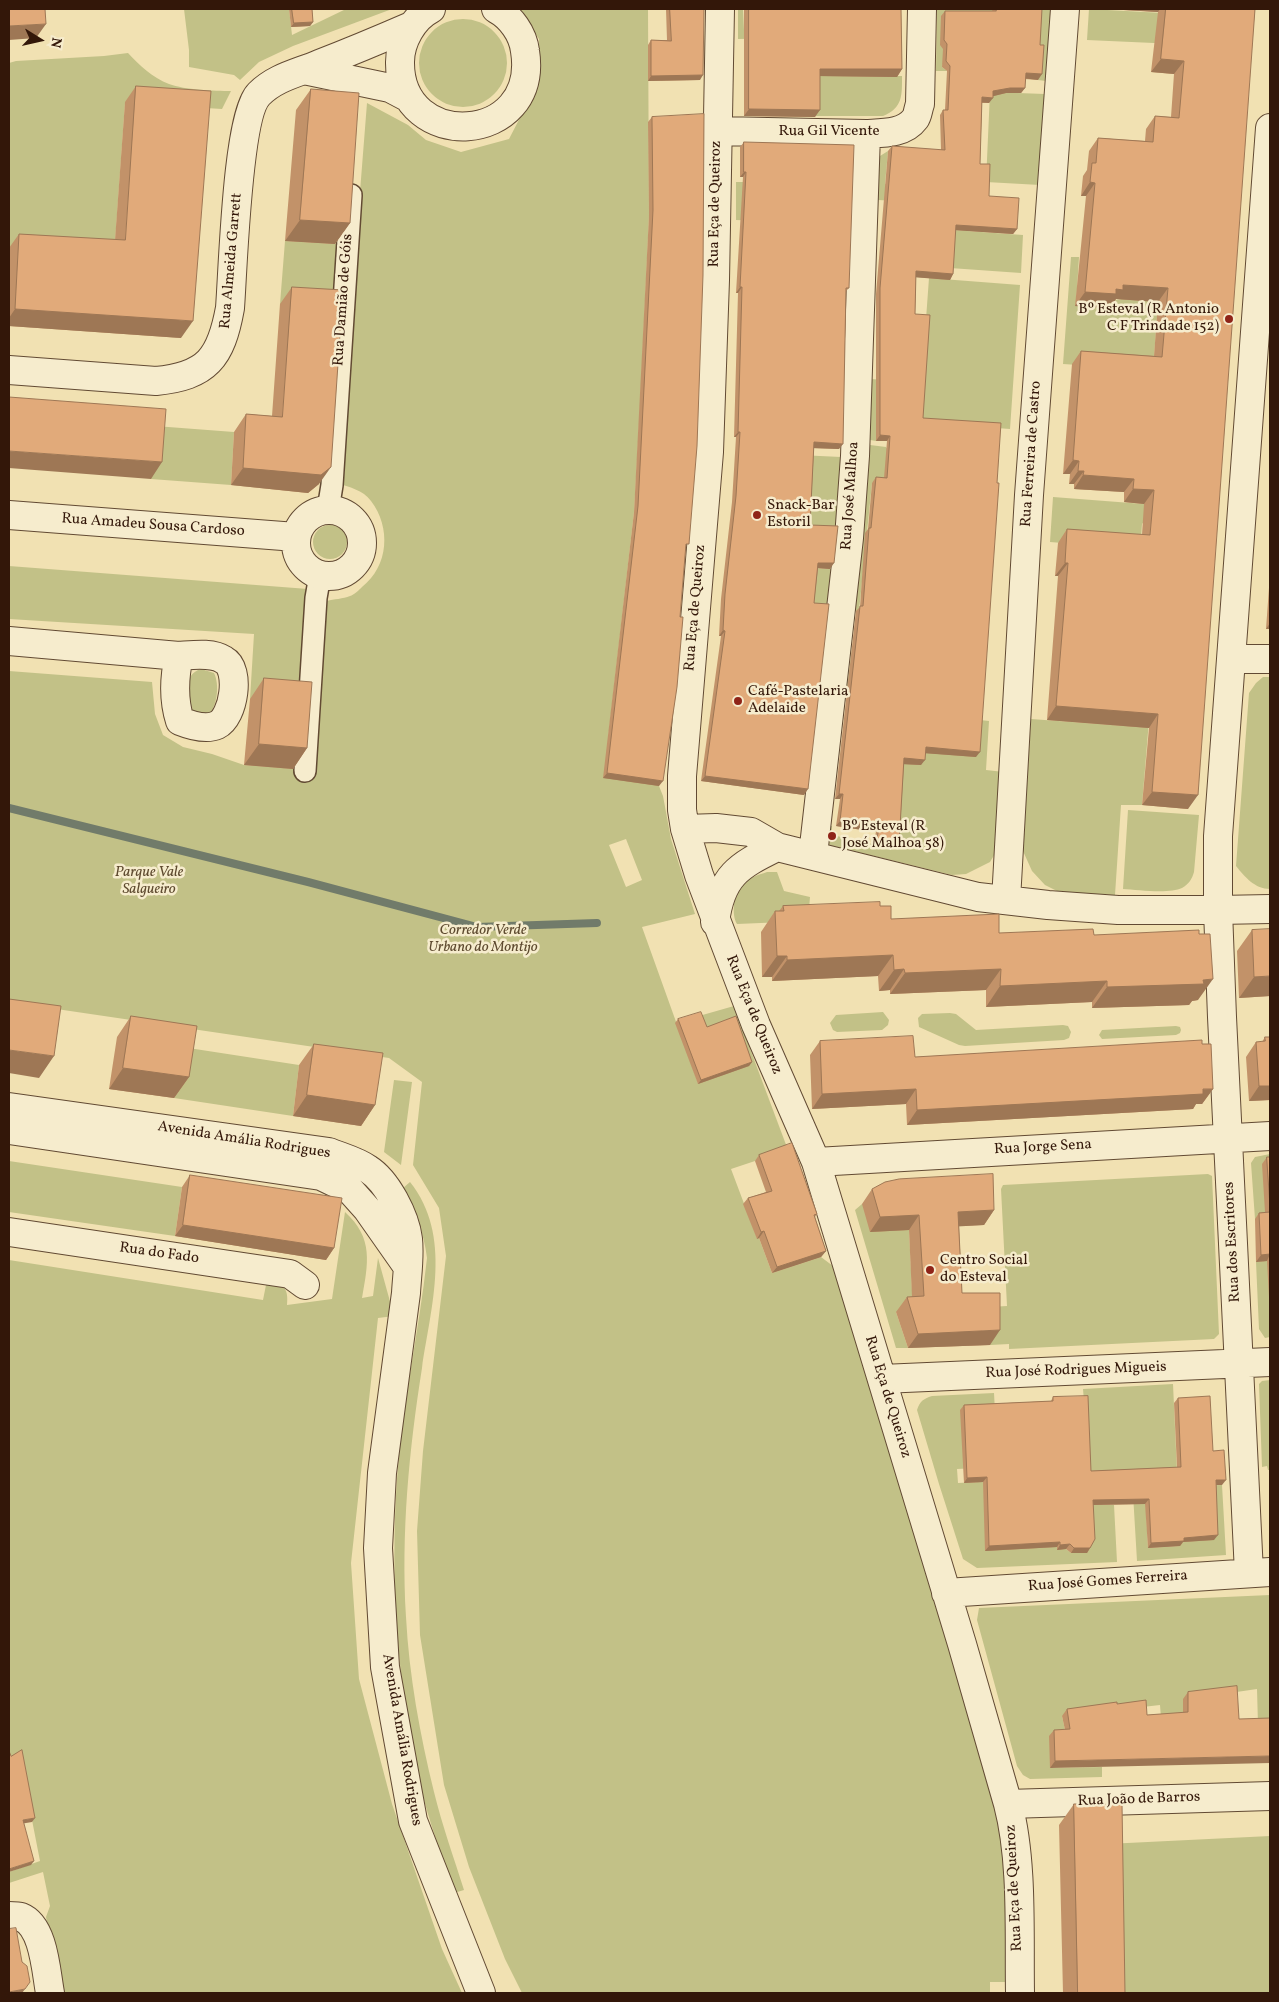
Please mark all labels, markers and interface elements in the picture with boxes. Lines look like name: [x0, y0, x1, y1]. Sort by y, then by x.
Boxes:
north arrow: [15, 15, 65, 65]
text: N: [45, 36, 66, 49]
street label: Rua Gil Vicente: [778, 123, 880, 141]
street label: Rua Eça de Queiroz: [706, 140, 726, 268]
street label: Rua Almeida Garrett: [217, 192, 247, 330]
street label: Rua Damião de Góis: [330, 233, 358, 367]
place label: Bº Esteval (R Antonio C F Trindade 152): [1078, 301, 1219, 336]
marker: Bº Esteval (R Antonio C F Trindade 152): [1223, 313, 1235, 325]
street label: Rua Ferreira de Castro: [1018, 380, 1046, 528]
street label: Rua José Malhoa: [838, 441, 864, 551]
place label: Snack-Bar Estoril: [767, 497, 835, 532]
marker: Snack-Bar Estoril: [751, 509, 763, 521]
street label: Rua Amadeu Sousa Cardoso: [61, 511, 245, 541]
street label: Rua Eça de Queiroz: [682, 544, 710, 672]
place label: Café-Pastelaria Adelaide: [748, 683, 848, 718]
marker: Café-Pastelaria Adelaide: [732, 695, 744, 707]
place label: Bº Esteval (R José Malhoa 58): [842, 818, 944, 853]
marker: Bº Esteval (R José Malhoa 58): [826, 830, 838, 842]
park label: Parque Vale Salgueiro: [115, 864, 183, 899]
park label: Corredor Verde Urbano do Montijo: [428, 922, 538, 957]
street label: Rua Eça de Queiroz: [721, 953, 785, 1077]
street label: Avenida Amália Rodrigues: [156, 1118, 332, 1164]
street label: Rua Jorge Sena: [994, 1136, 1092, 1160]
street label: Rua dos Escritores: [1221, 1181, 1245, 1303]
street label: Rua do Fado: [118, 1240, 200, 1268]
place label: Centro Social do Esteval: [940, 1252, 1028, 1287]
marker: Centro Social do Esteval: [924, 1264, 936, 1276]
street label: Rua Eça de Queiroz: [860, 1334, 914, 1460]
street label: Rua José Rodrigues Migueis: [985, 1359, 1167, 1383]
street label: Rua José Gomes Ferreira: [1028, 1567, 1188, 1597]
street label: Avenida Amália Rodrigues: [377, 1652, 425, 1828]
street label: Rua João de Barros: [1077, 1789, 1201, 1811]
street label: Rua Eça de Queiroz: [1003, 1824, 1027, 1952]

